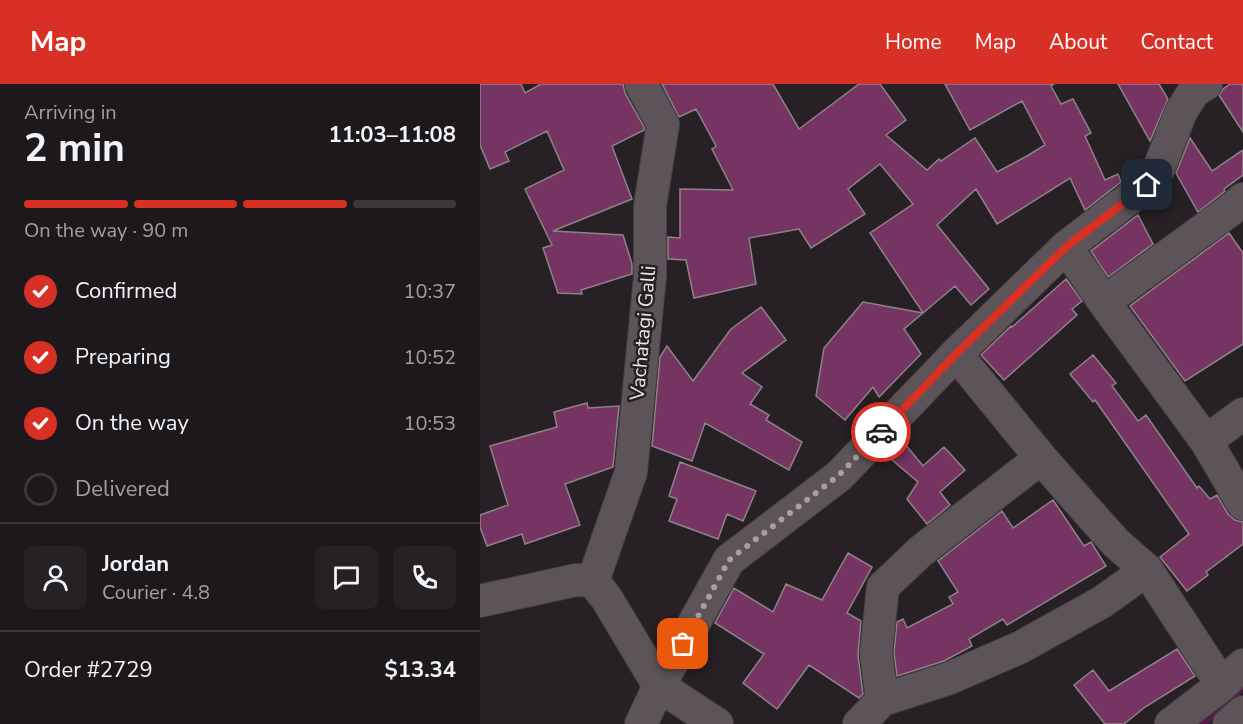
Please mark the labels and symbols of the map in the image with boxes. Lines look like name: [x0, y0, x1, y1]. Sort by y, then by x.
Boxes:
pin: [1121, 159, 1172, 210]
street label: Vachatagi Galli: [624, 265, 662, 402]
courier: [851, 402, 911, 462]
pin: [657, 618, 708, 669]

